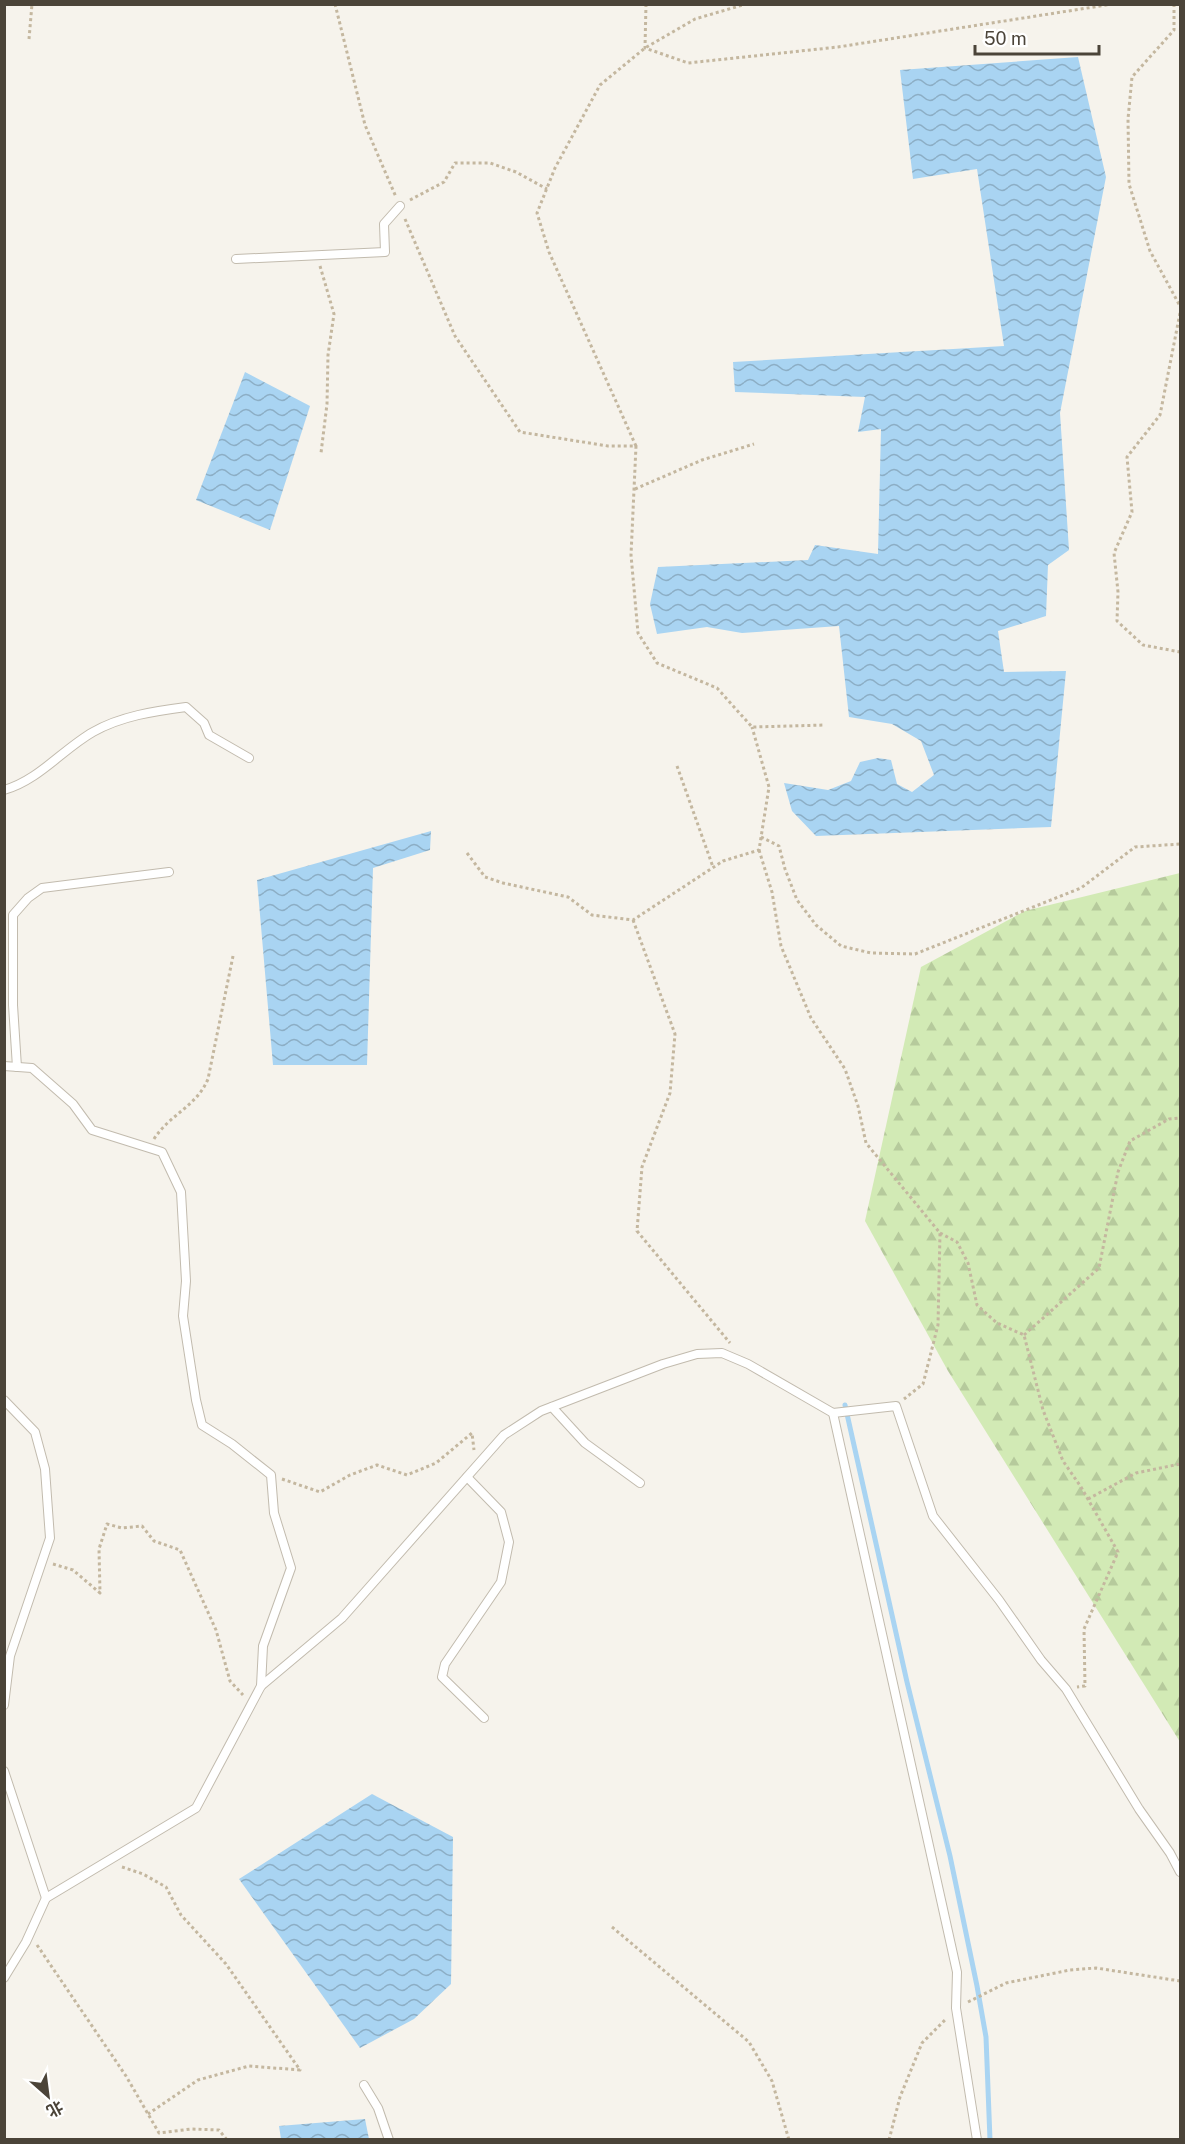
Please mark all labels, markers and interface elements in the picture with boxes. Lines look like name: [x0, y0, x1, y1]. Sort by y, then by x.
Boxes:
scale bar: [975, 18, 1100, 56]
text: 50 m: [984, 28, 1027, 49]
north arrow: [18, 2066, 78, 2126]
text: 北: [43, 2097, 66, 2121]

